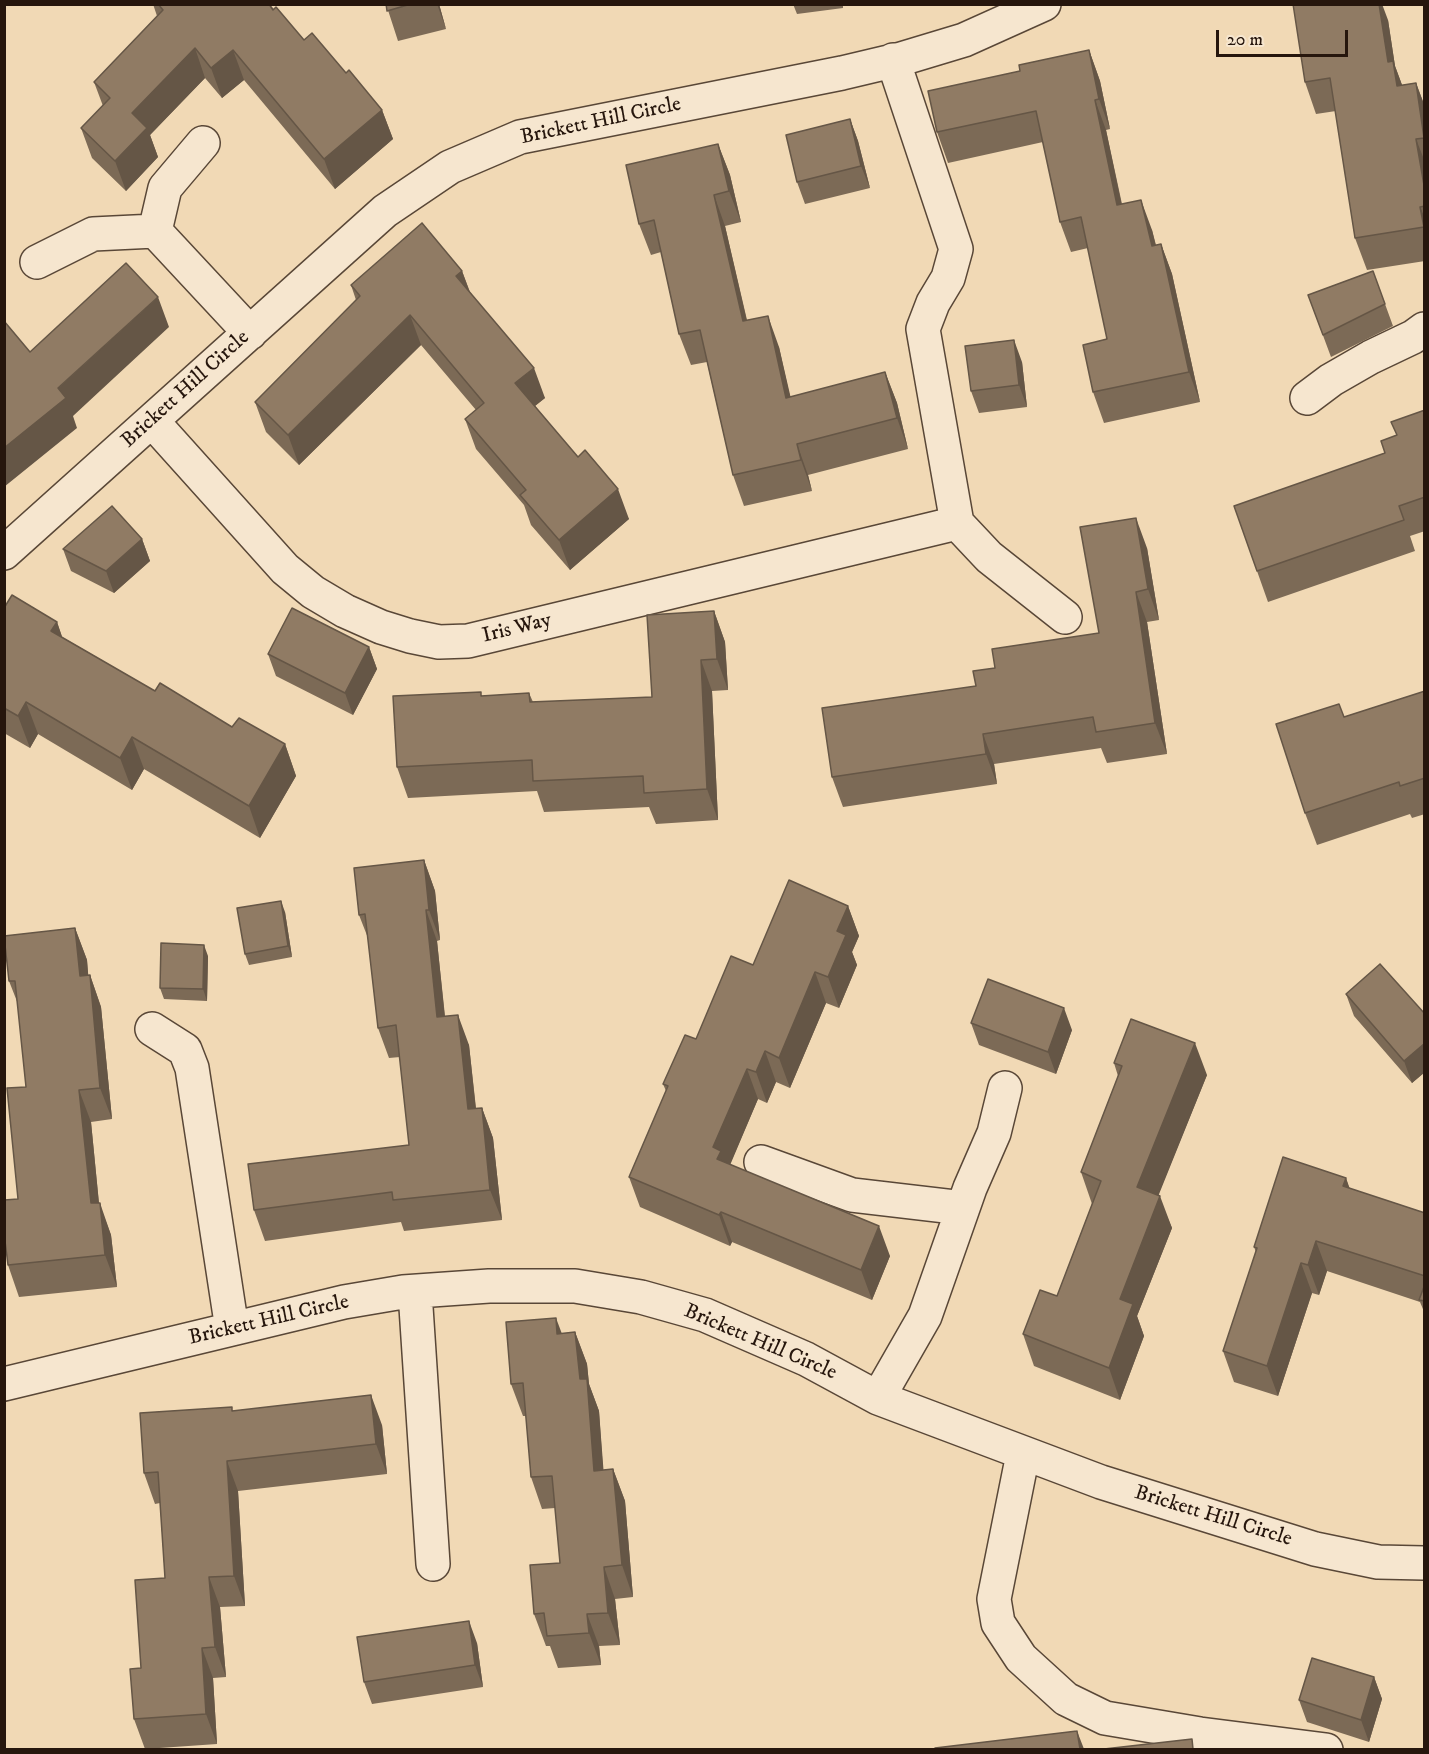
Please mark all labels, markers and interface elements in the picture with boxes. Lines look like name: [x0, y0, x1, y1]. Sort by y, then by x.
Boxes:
scale bar: [1219, 18, 1351, 56]
text: 20 m: [1227, 29, 1263, 51]
street label: Brickett Hill Circle: [518, 93, 684, 151]
street label: Brickett Hill Circle: [117, 326, 255, 454]
street label: Iris Way: [480, 608, 554, 650]
street label: Brickett Hill Circle: [187, 1290, 351, 1352]
street label: Brickett Hill Circle: [680, 1299, 840, 1387]
street label: Brickett Hill Circle: [1131, 1481, 1295, 1553]

